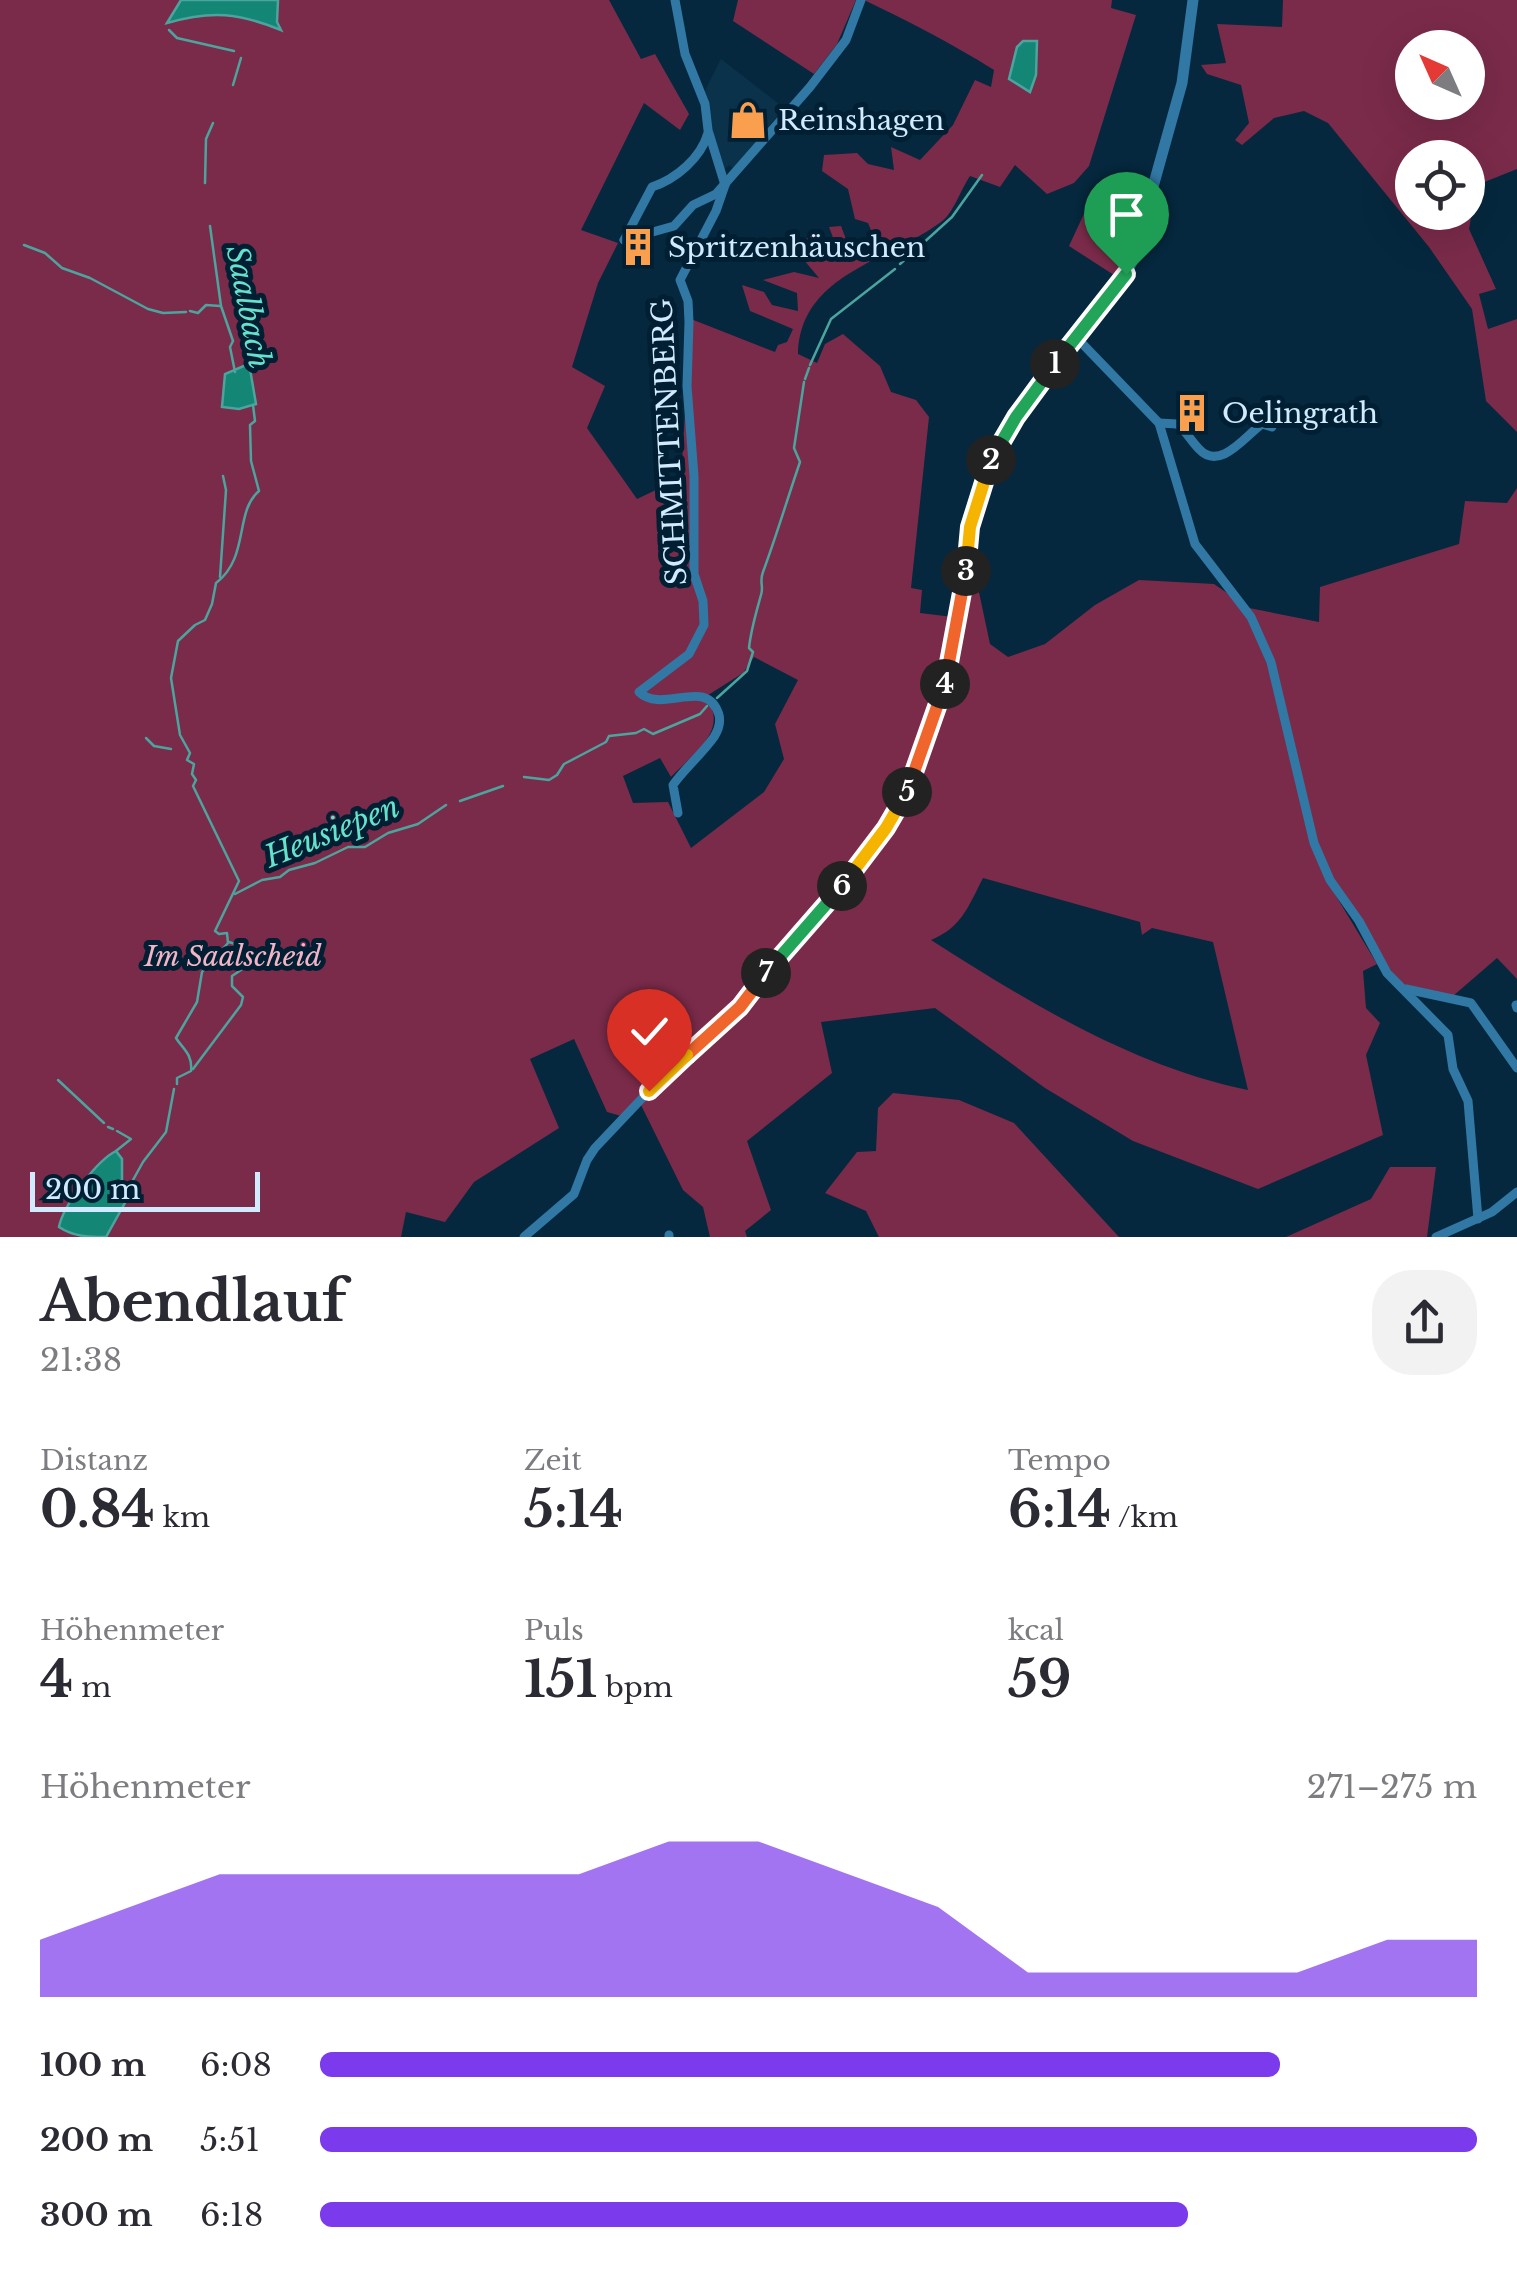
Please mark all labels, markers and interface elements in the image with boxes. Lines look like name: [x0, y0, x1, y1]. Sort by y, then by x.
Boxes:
north arrow: [1395, 30, 1485, 120]
map controls: [1395, 30, 1485, 230]
shop icon: Reinshagen: [727, 99, 769, 141]
place label: Reinshagen: [778, 103, 944, 138]
button: locate: [1395, 140, 1485, 230]
pin: [1084, 172, 1169, 275]
icon: arrive: [1099, 187, 1154, 242]
building icon: Spritzenhäuschen: [617, 226, 659, 268]
place label: Spritzenhäuschen: [668, 230, 925, 265]
water label: Saalbach: [218, 242, 279, 372]
street label: SCHMITTENBERG: [645, 298, 694, 586]
pin: 1: [1030, 339, 1080, 389]
text: 1: [1049, 346, 1061, 381]
building icon: Oelingrath: [1171, 392, 1213, 434]
place label: Oelingrath: [1222, 396, 1378, 431]
pin: 2: [966, 435, 1016, 485]
text: 2: [982, 442, 1000, 477]
pin: 3: [941, 546, 991, 596]
text: 3: [957, 553, 975, 588]
pin: 4: [920, 659, 970, 709]
text: 4: [936, 666, 954, 701]
pin: 5: [882, 767, 932, 817]
text: 5: [899, 774, 915, 809]
water label: Heusiepen: [258, 788, 405, 876]
pin: 6: [817, 861, 867, 911]
text: 6: [833, 868, 851, 903]
park label: Im Saalscheid: [143, 939, 322, 974]
pin: 7: [741, 948, 791, 998]
text: 7: [759, 955, 773, 990]
pin: [607, 989, 692, 1092]
icon: check: [622, 1004, 677, 1059]
scale bar: [30, 1167, 260, 1212]
text: 200 m: [45, 1172, 140, 1207]
text: Abendlauf: [40, 1268, 346, 1336]
button: share: [1372, 1270, 1477, 1375]
text: 21:38: [40, 1340, 122, 1380]
text: Distanz: [40, 1443, 148, 1478]
text: Zeit: [524, 1443, 582, 1478]
text: Tempo: [1008, 1443, 1111, 1478]
text: 0.84: [40, 1478, 155, 1541]
text: 5:14: [524, 1478, 623, 1541]
text: 6:14: [1008, 1478, 1111, 1541]
text: km: [155, 1500, 210, 1535]
text: /km: [1111, 1500, 1178, 1535]
text: Höhenmeter: [40, 1613, 224, 1648]
text: Puls: [524, 1613, 584, 1648]
text: kcal: [1008, 1613, 1064, 1648]
text: 4: [40, 1648, 73, 1711]
text: 151: [524, 1648, 597, 1711]
text: 59: [1008, 1648, 1071, 1711]
text: m: [73, 1670, 111, 1705]
text: bpm: [597, 1670, 673, 1705]
text: Höhenmeter: [40, 1767, 250, 1807]
text: 271–275 m: [1307, 1767, 1477, 1807]
text: 100 m: [40, 2045, 146, 2085]
text: 6:08: [200, 2045, 272, 2085]
text: 200 m: [40, 2120, 153, 2160]
text: 5:51: [200, 2120, 260, 2160]
text: 300 m: [40, 2195, 153, 2235]
text: 6:18: [200, 2195, 263, 2235]

